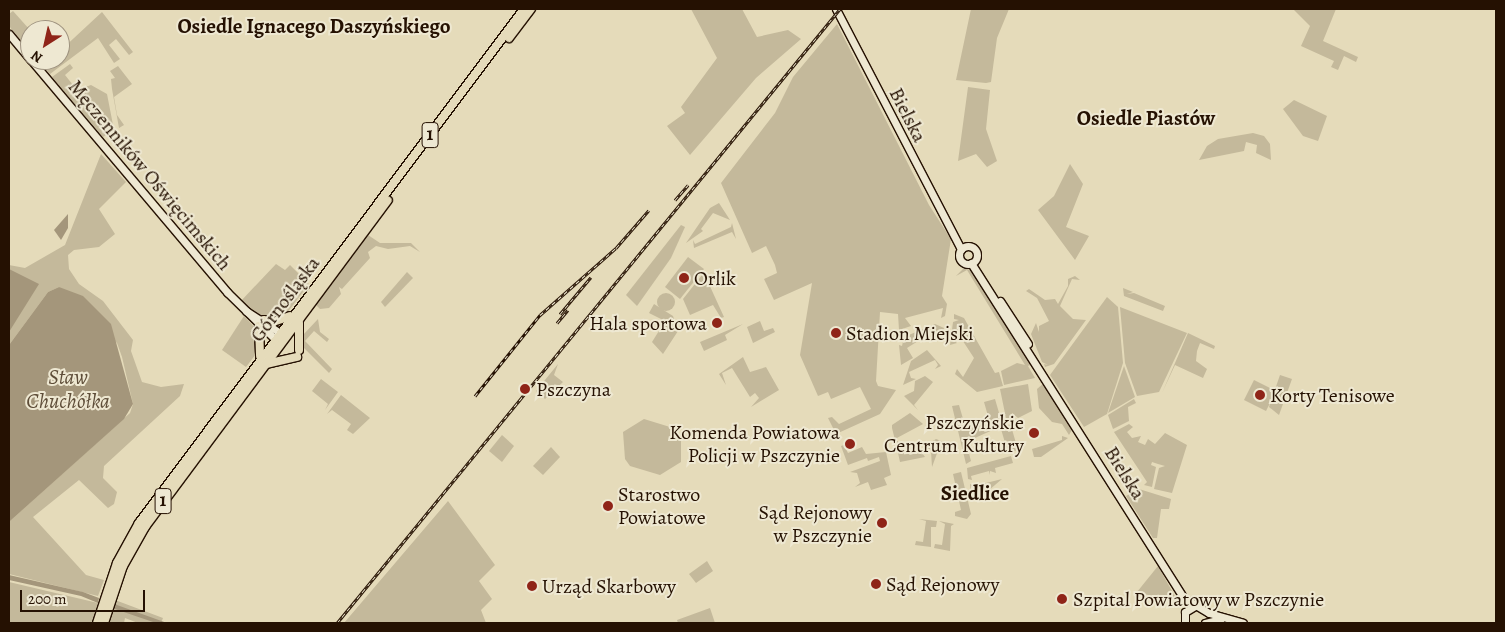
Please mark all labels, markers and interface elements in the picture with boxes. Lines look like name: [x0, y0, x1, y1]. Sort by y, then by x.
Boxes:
district label: Osiedle Ignacego Daszyńskiego: [177, 13, 451, 39]
north arrow: [20, 20, 70, 70]
text: N: [27, 46, 46, 68]
street label: Męczenników Oświęcimskich: [63, 75, 237, 275]
street label: Bielska: [884, 84, 932, 146]
district label: Osiedle Piastów: [1077, 105, 1215, 131]
road number: 1: [421, 118, 439, 152]
street label: Górnośląska: [245, 252, 325, 346]
place label: Orlik: [694, 266, 736, 290]
marker: Orlik: [678, 272, 690, 284]
place label: Hala sportowa: [589, 311, 707, 335]
marker: Hala sportowa: [711, 317, 723, 329]
place label: Stadion Miejski: [846, 321, 974, 345]
marker: Stadion Miejski: [830, 327, 842, 339]
water label: Staw Chuchółka: [26, 364, 110, 414]
place label: Pszczyna: [536, 377, 611, 401]
marker: Pszczyna: [518, 382, 532, 396]
place label: Korty Tenisowe: [1270, 383, 1395, 407]
marker: Korty Tenisowe: [1254, 389, 1266, 401]
place label: Pszczyńskie Centrum Kultury: [884, 410, 1024, 457]
place label: Komenda Powiatowa Policji w Pszczynie: [669, 420, 840, 467]
marker: Pszczyńskie Centrum Kultury: [1028, 427, 1040, 439]
marker: Komenda Powiatowa Policji w Pszczynie: [844, 438, 856, 450]
street label: Bielska: [1099, 442, 1151, 504]
district label: Siedlice: [941, 480, 1009, 506]
place label: Starostwo Powiatowe: [618, 482, 706, 529]
road number: 1: [154, 484, 172, 518]
marker: Starostwo Powiatowe: [602, 500, 614, 512]
place label: Sąd Rejonowy w Pszczynie: [759, 500, 872, 547]
marker: Sąd Rejonowy w Pszczynie: [876, 517, 888, 529]
place label: Sąd Rejonowy: [886, 572, 999, 596]
place label: Urząd Skarbowy: [542, 574, 676, 598]
marker: Sąd Rejonowy: [870, 578, 882, 590]
scale bar: [22, 580, 148, 612]
marker: Urząd Skarbowy: [526, 580, 538, 592]
place label: Szpital Powiatowy w Pszczynie: [1073, 587, 1324, 611]
text: 200 m: [28, 589, 67, 609]
marker: Szpital Powiatowy w Pszczynie: [1055, 592, 1069, 606]

